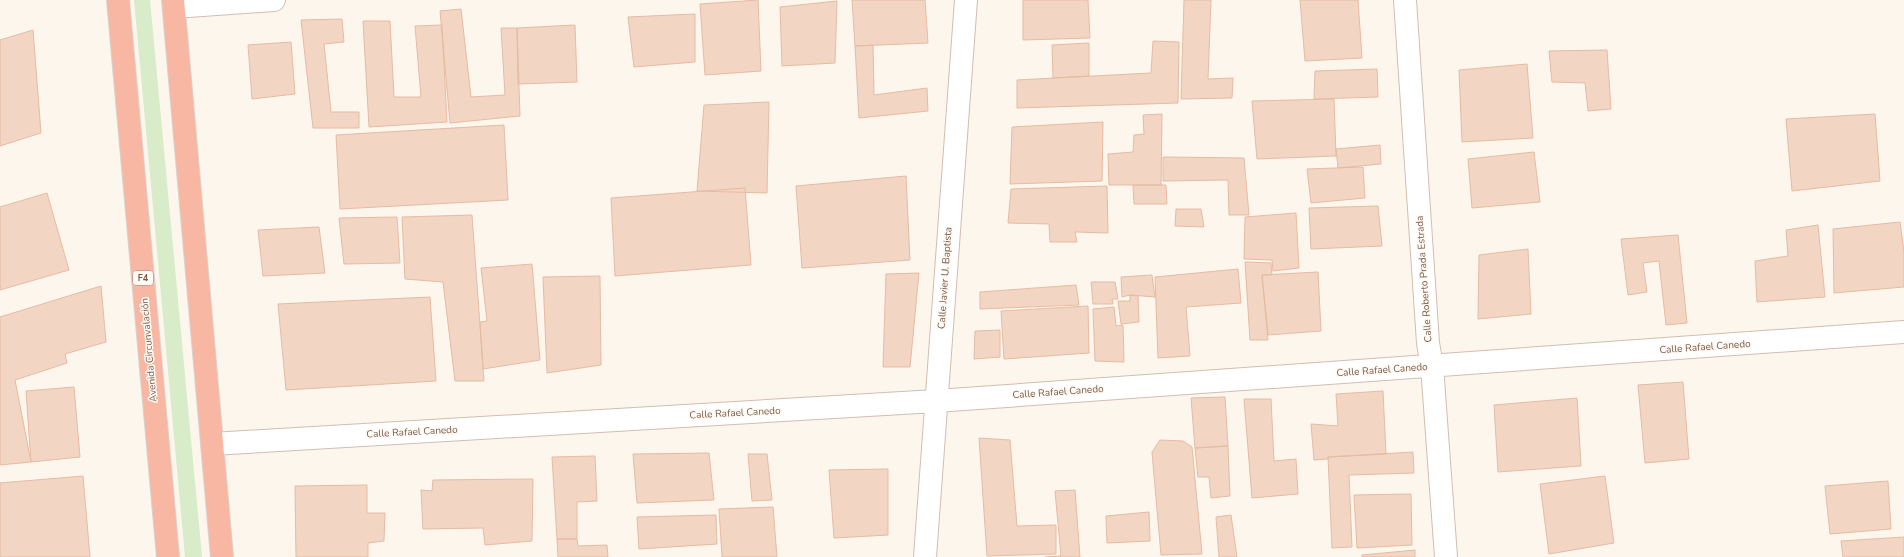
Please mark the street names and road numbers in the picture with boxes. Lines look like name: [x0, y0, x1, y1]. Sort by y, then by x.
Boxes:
street label: Calle Roberto Prada Estrada: [1413, 215, 1435, 343]
street label: Calle Javier U. Baptista: [934, 227, 956, 329]
road number: F4: [133, 271, 153, 285]
street label: Avenida Circunvalación: [137, 297, 161, 403]
street label: Calle Rafael Canedo: [1659, 337, 1751, 357]
street label: Calle Rafael Canedo: [1336, 360, 1428, 380]
street label: Calle Rafael Canedo: [1012, 382, 1104, 402]
street label: Calle Rafael Canedo: [689, 404, 781, 422]
street label: Calle Rafael Canedo: [366, 423, 458, 441]

